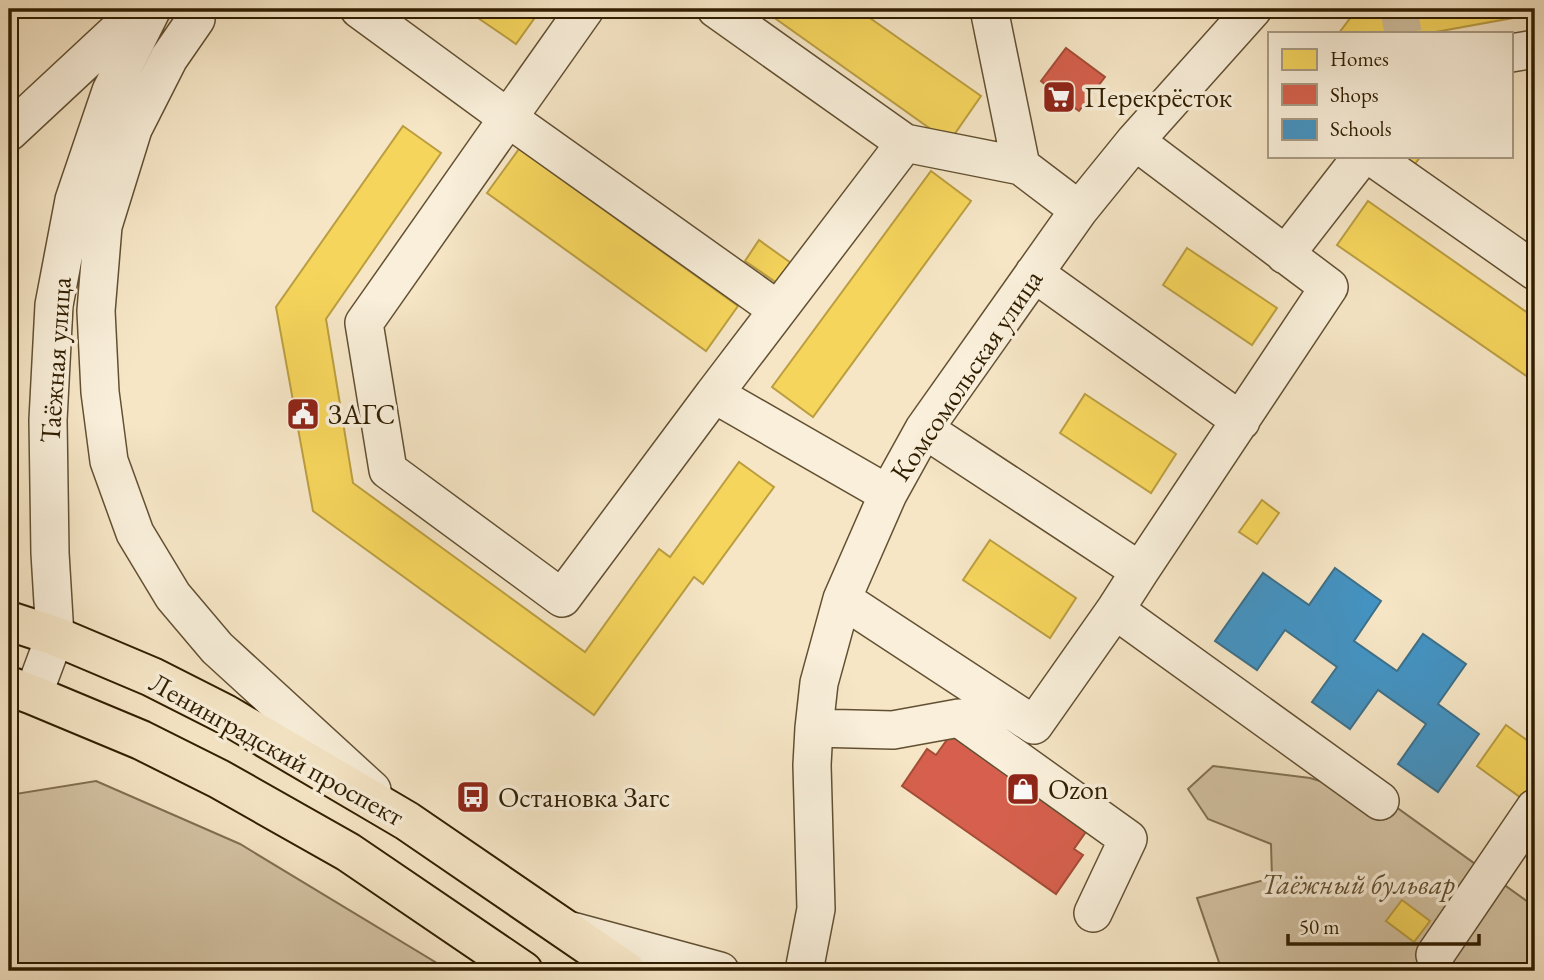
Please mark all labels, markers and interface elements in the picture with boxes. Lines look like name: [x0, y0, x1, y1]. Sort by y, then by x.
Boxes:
legend: [1268, 32, 1512, 158]
text: Homes: [1330, 45, 1389, 72]
supermarket icon: Перекрёсток: [1040, 78, 1078, 116]
place label: Перекрёсток: [1084, 79, 1232, 115]
text: Shops: [1330, 81, 1379, 108]
text: Schools: [1330, 115, 1392, 142]
street label: Комсомольская улица: [882, 262, 1051, 488]
street label: Таёжная улица: [31, 275, 79, 444]
public building icon: ЗАГС: [284, 395, 322, 433]
place label: ЗАГС: [328, 396, 395, 432]
street label: Ленинградский проспект: [143, 664, 411, 834]
shop icon: Ozon: [1004, 770, 1042, 808]
place label: Ozon: [1048, 771, 1109, 807]
bus stop icon: Остановка Загс: [454, 778, 492, 816]
place label: Остановка Загс: [498, 779, 670, 815]
park label: Таёжный бульвар: [1261, 866, 1455, 902]
scale bar: [1288, 903, 1479, 947]
text: 50 m: [1299, 913, 1340, 940]

